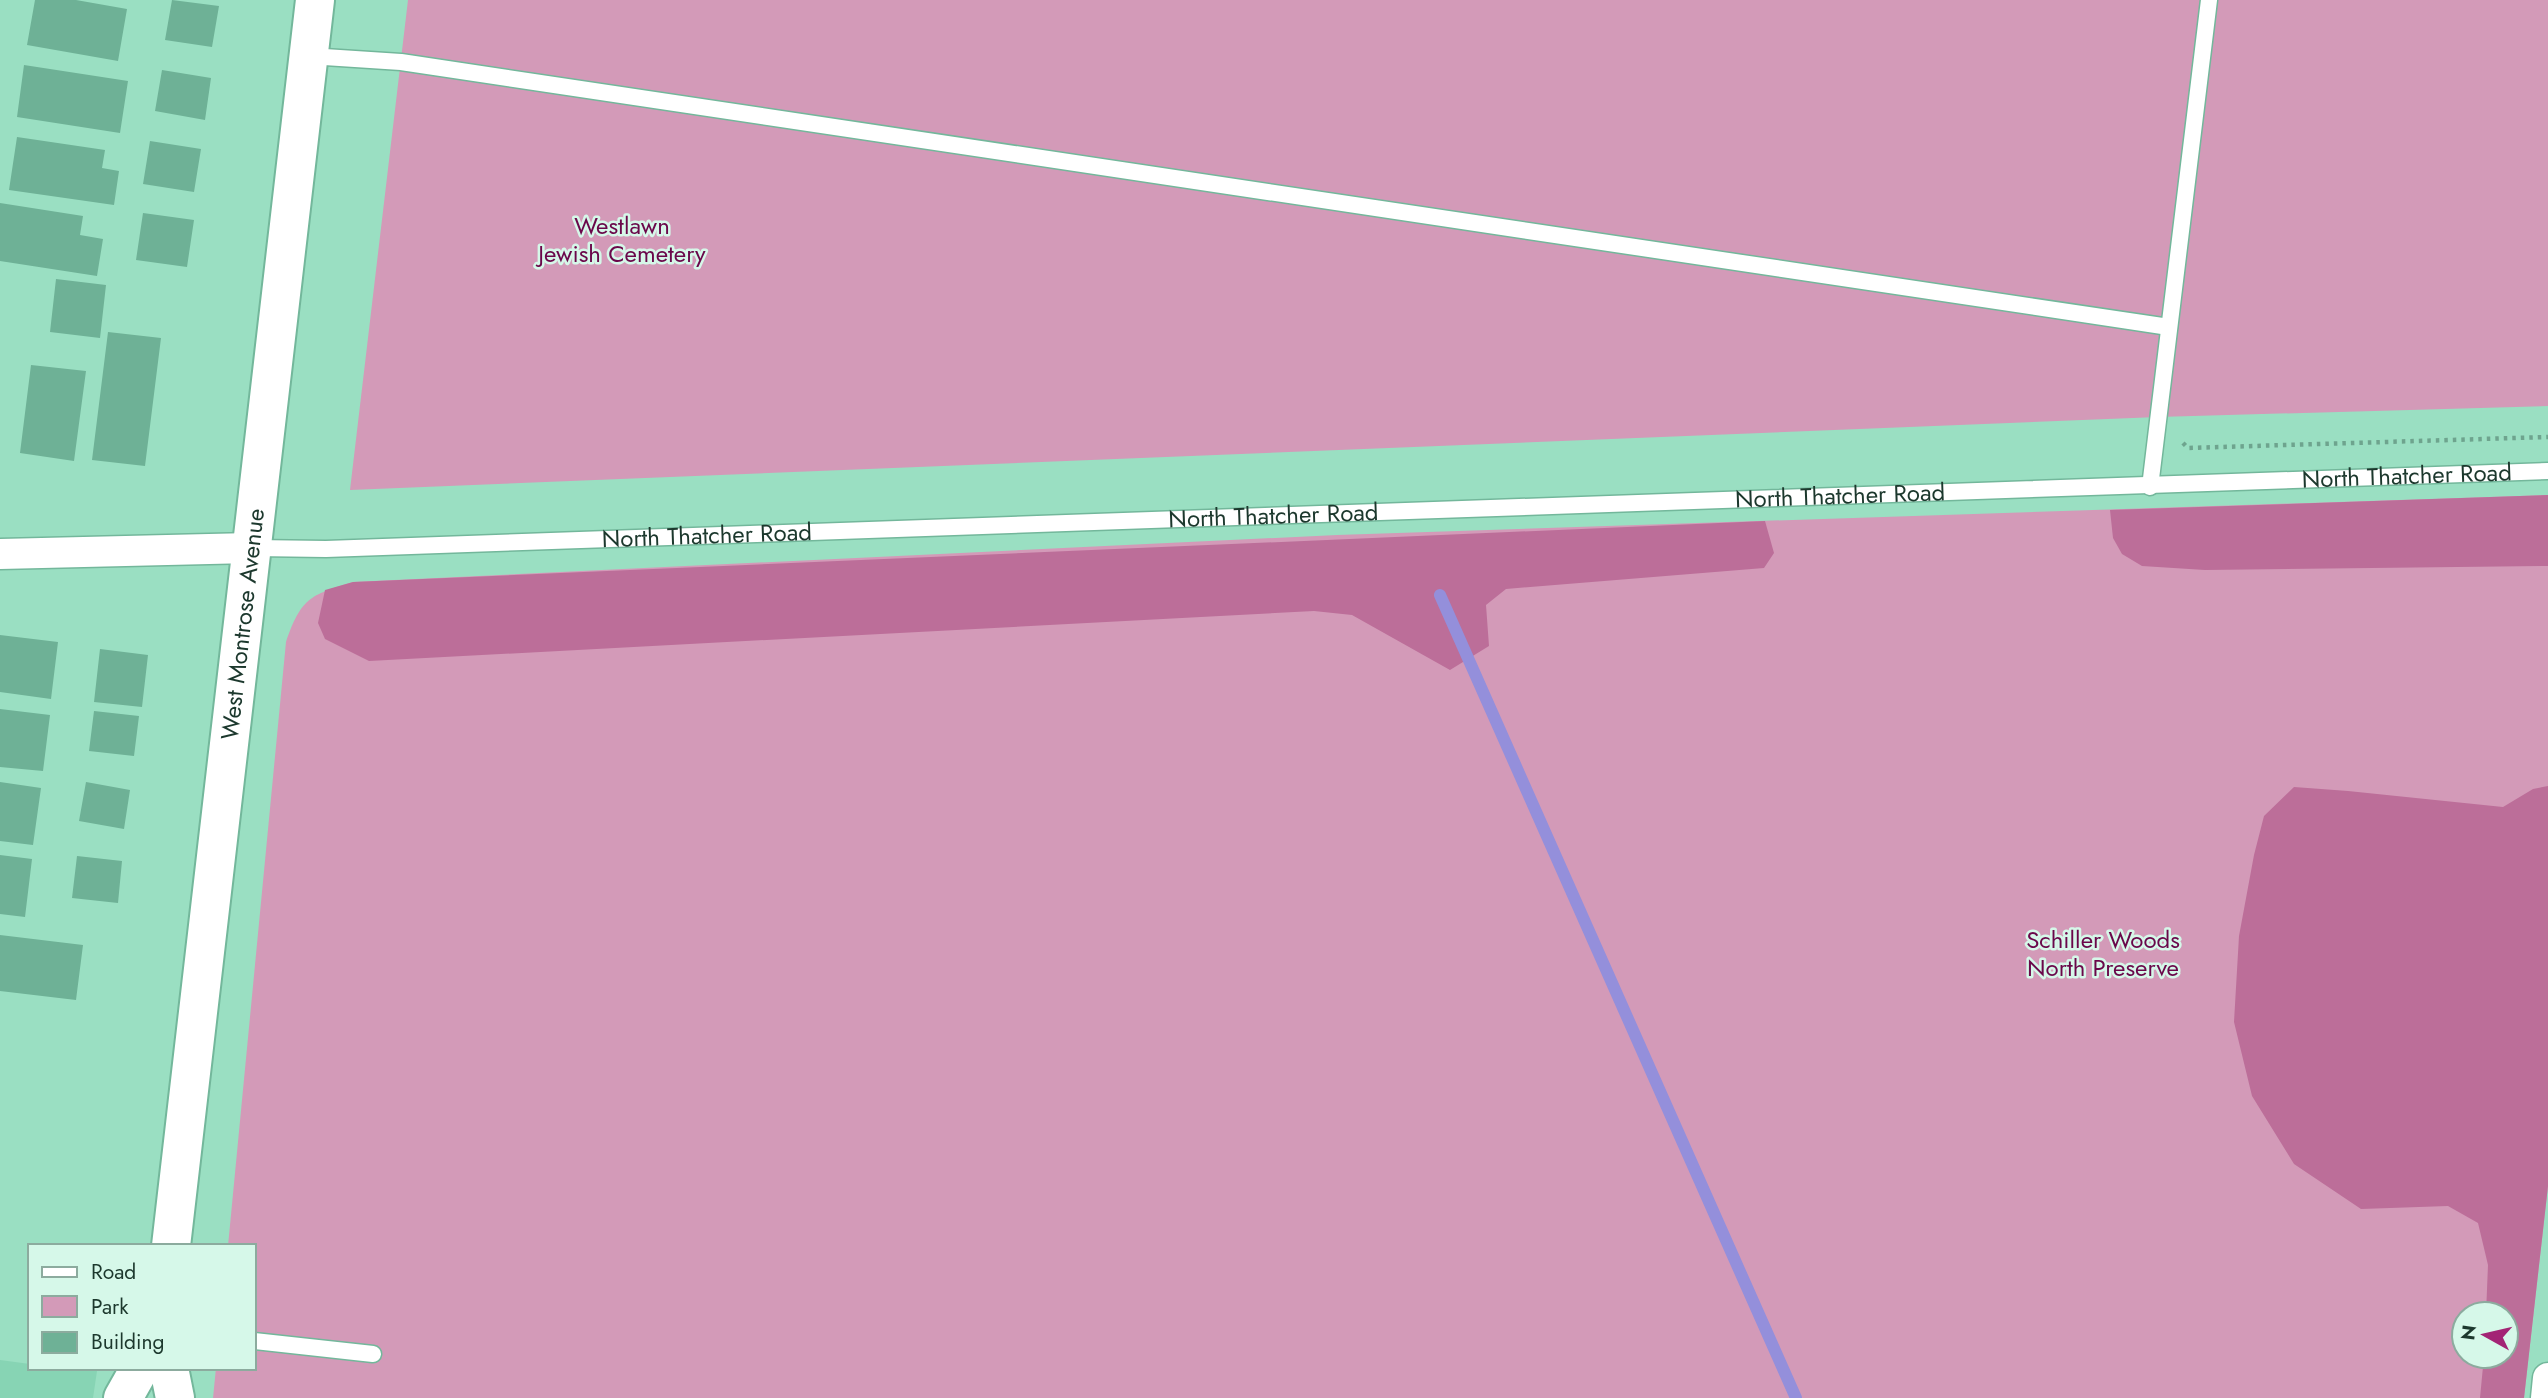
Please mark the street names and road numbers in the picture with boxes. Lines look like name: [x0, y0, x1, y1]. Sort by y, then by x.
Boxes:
street label: North Thatcher Road: [2301, 454, 2512, 497]
street label: North Thatcher Road: [1734, 474, 1946, 517]
street label: North Thatcher Road: [1168, 494, 1379, 536]
street label: West Montrose Avenue: [212, 506, 273, 742]
street label: North Thatcher Road: [601, 514, 812, 556]

